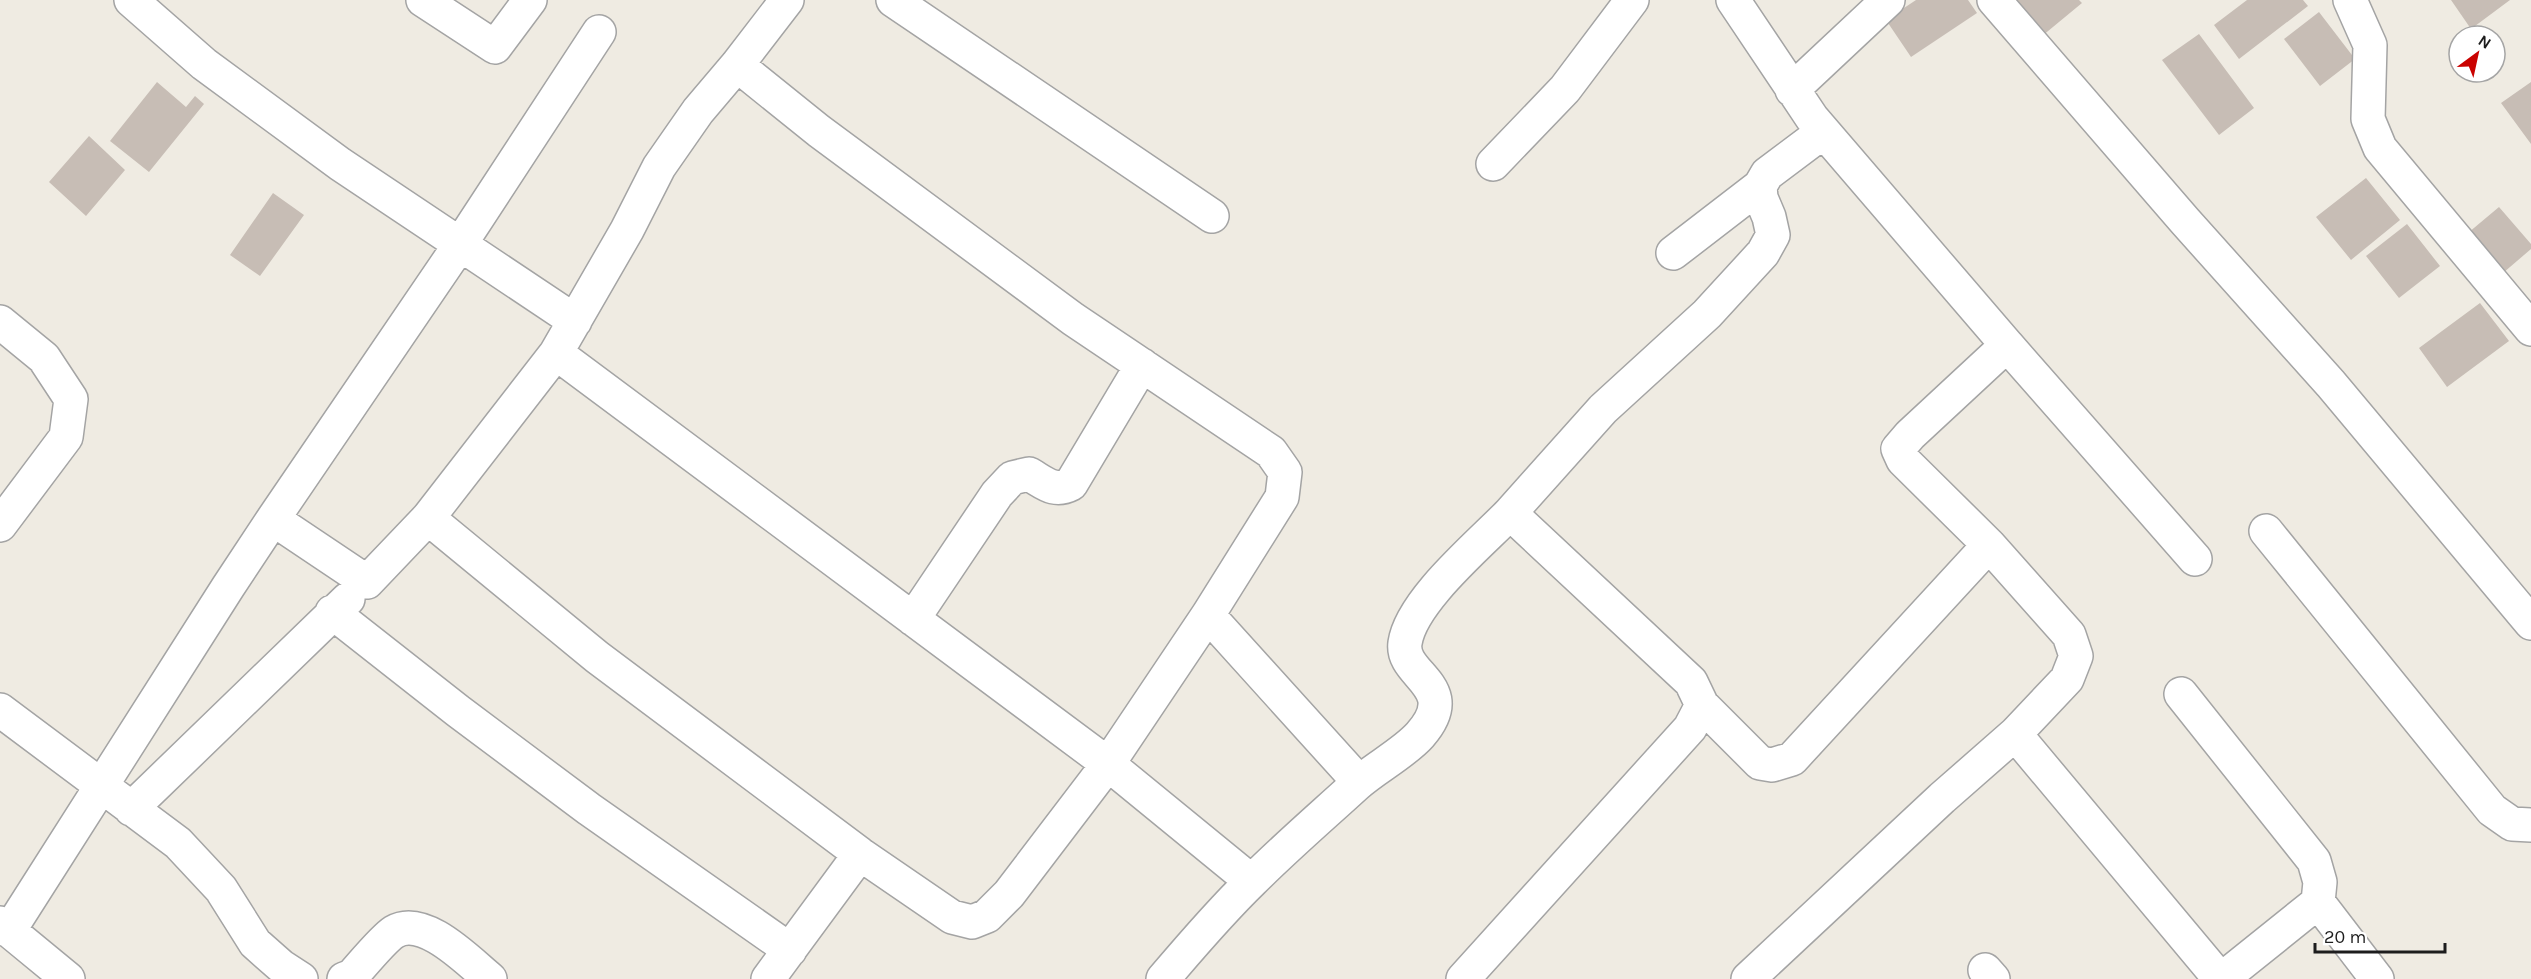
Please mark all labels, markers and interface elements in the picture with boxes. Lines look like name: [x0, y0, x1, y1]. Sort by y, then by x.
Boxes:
north arrow: [2447, 24, 2507, 84]
text: N: [2475, 31, 2495, 53]
scale bar: [2315, 916, 2446, 954]
text: 20 m: [2324, 926, 2366, 948]

